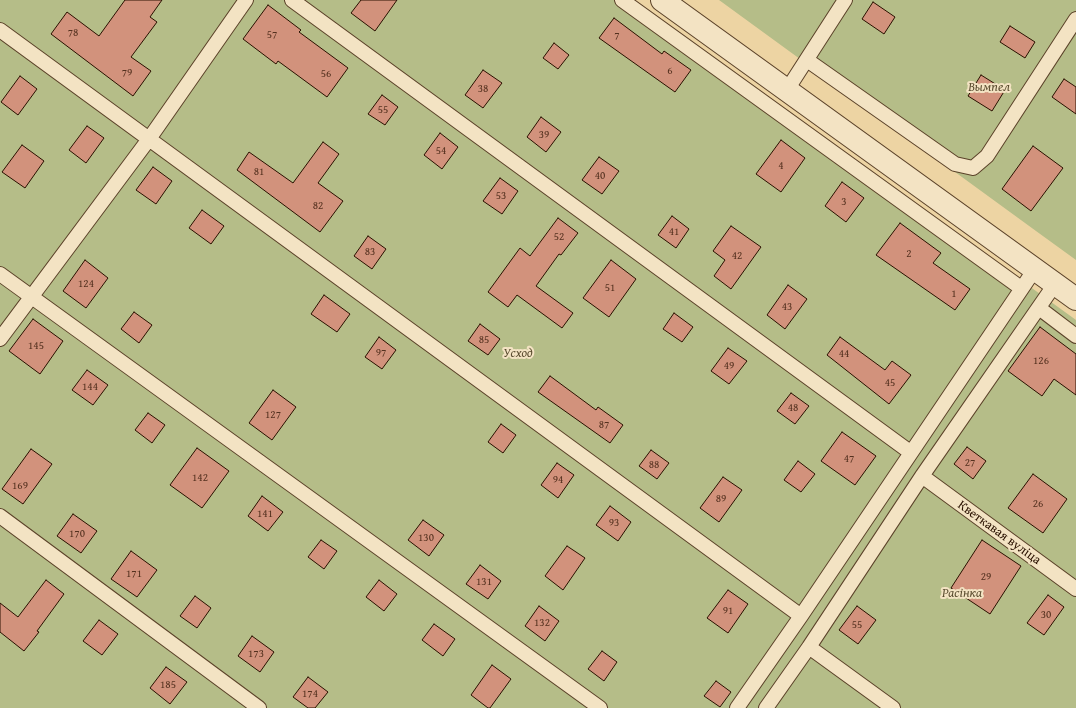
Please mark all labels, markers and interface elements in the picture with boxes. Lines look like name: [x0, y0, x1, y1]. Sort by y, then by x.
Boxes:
house number: 78: [68, 26, 78, 40]
house number: 57: [267, 28, 277, 42]
house number: 7: [614, 29, 620, 43]
house number: 6: [667, 64, 673, 78]
house number: 79: [122, 66, 132, 80]
house number: 56: [321, 67, 331, 81]
park label: Вымпел: [968, 80, 1010, 96]
house number: 38: [478, 82, 488, 96]
house number: 55: [378, 103, 388, 117]
house number: 39: [539, 128, 549, 142]
house number: 54: [436, 144, 446, 158]
house number: 4: [778, 159, 784, 173]
house number: 81: [254, 165, 264, 179]
house number: 40: [595, 169, 605, 183]
house number: 53: [496, 189, 506, 203]
house number: 3: [841, 195, 847, 209]
house number: 82: [313, 199, 323, 213]
house number: 41: [669, 225, 679, 239]
house number: 52: [554, 230, 564, 244]
house number: 83: [365, 245, 375, 259]
house number: 2: [906, 247, 912, 261]
house number: 42: [732, 249, 742, 263]
house number: 124: [78, 277, 94, 291]
house number: 51: [605, 281, 615, 295]
house number: 1: [951, 287, 957, 301]
house number: 43: [782, 300, 792, 314]
house number: 85: [479, 333, 489, 347]
house number: 145: [28, 339, 44, 353]
house number: 97: [376, 346, 386, 360]
park label: Усход: [503, 346, 533, 362]
house number: 44: [839, 347, 849, 361]
house number: 126: [1033, 354, 1049, 368]
house number: 49: [724, 359, 734, 373]
house number: 45: [885, 376, 895, 390]
house number: 144: [82, 380, 98, 394]
house number: 48: [788, 401, 798, 415]
house number: 127: [265, 408, 281, 422]
house number: 87: [599, 418, 609, 432]
house number: 47: [844, 452, 854, 466]
house number: 27: [965, 456, 975, 470]
house number: 88: [649, 458, 659, 472]
house number: 142: [192, 471, 208, 485]
house number: 94: [553, 473, 563, 487]
house number: 169: [12, 479, 28, 493]
house number: 89: [716, 492, 726, 506]
house number: 26: [1033, 497, 1043, 511]
street label: Кветкавая вуліца: [954, 498, 1044, 568]
house number: 141: [257, 507, 273, 521]
house number: 93: [609, 516, 619, 530]
house number: 170: [69, 527, 85, 541]
house number: 130: [418, 531, 434, 545]
house number: 171: [126, 567, 142, 581]
house number: 29: [981, 570, 991, 584]
house number: 131: [476, 575, 492, 589]
park label: Расінка: [942, 586, 982, 602]
house number: 91: [723, 604, 733, 618]
house number: 30: [1041, 608, 1051, 622]
house number: 132: [534, 616, 550, 630]
house number: 55: [852, 618, 862, 632]
house number: 173: [248, 647, 264, 661]
house number: 185: [160, 678, 176, 692]
house number: 174: [302, 687, 318, 701]

